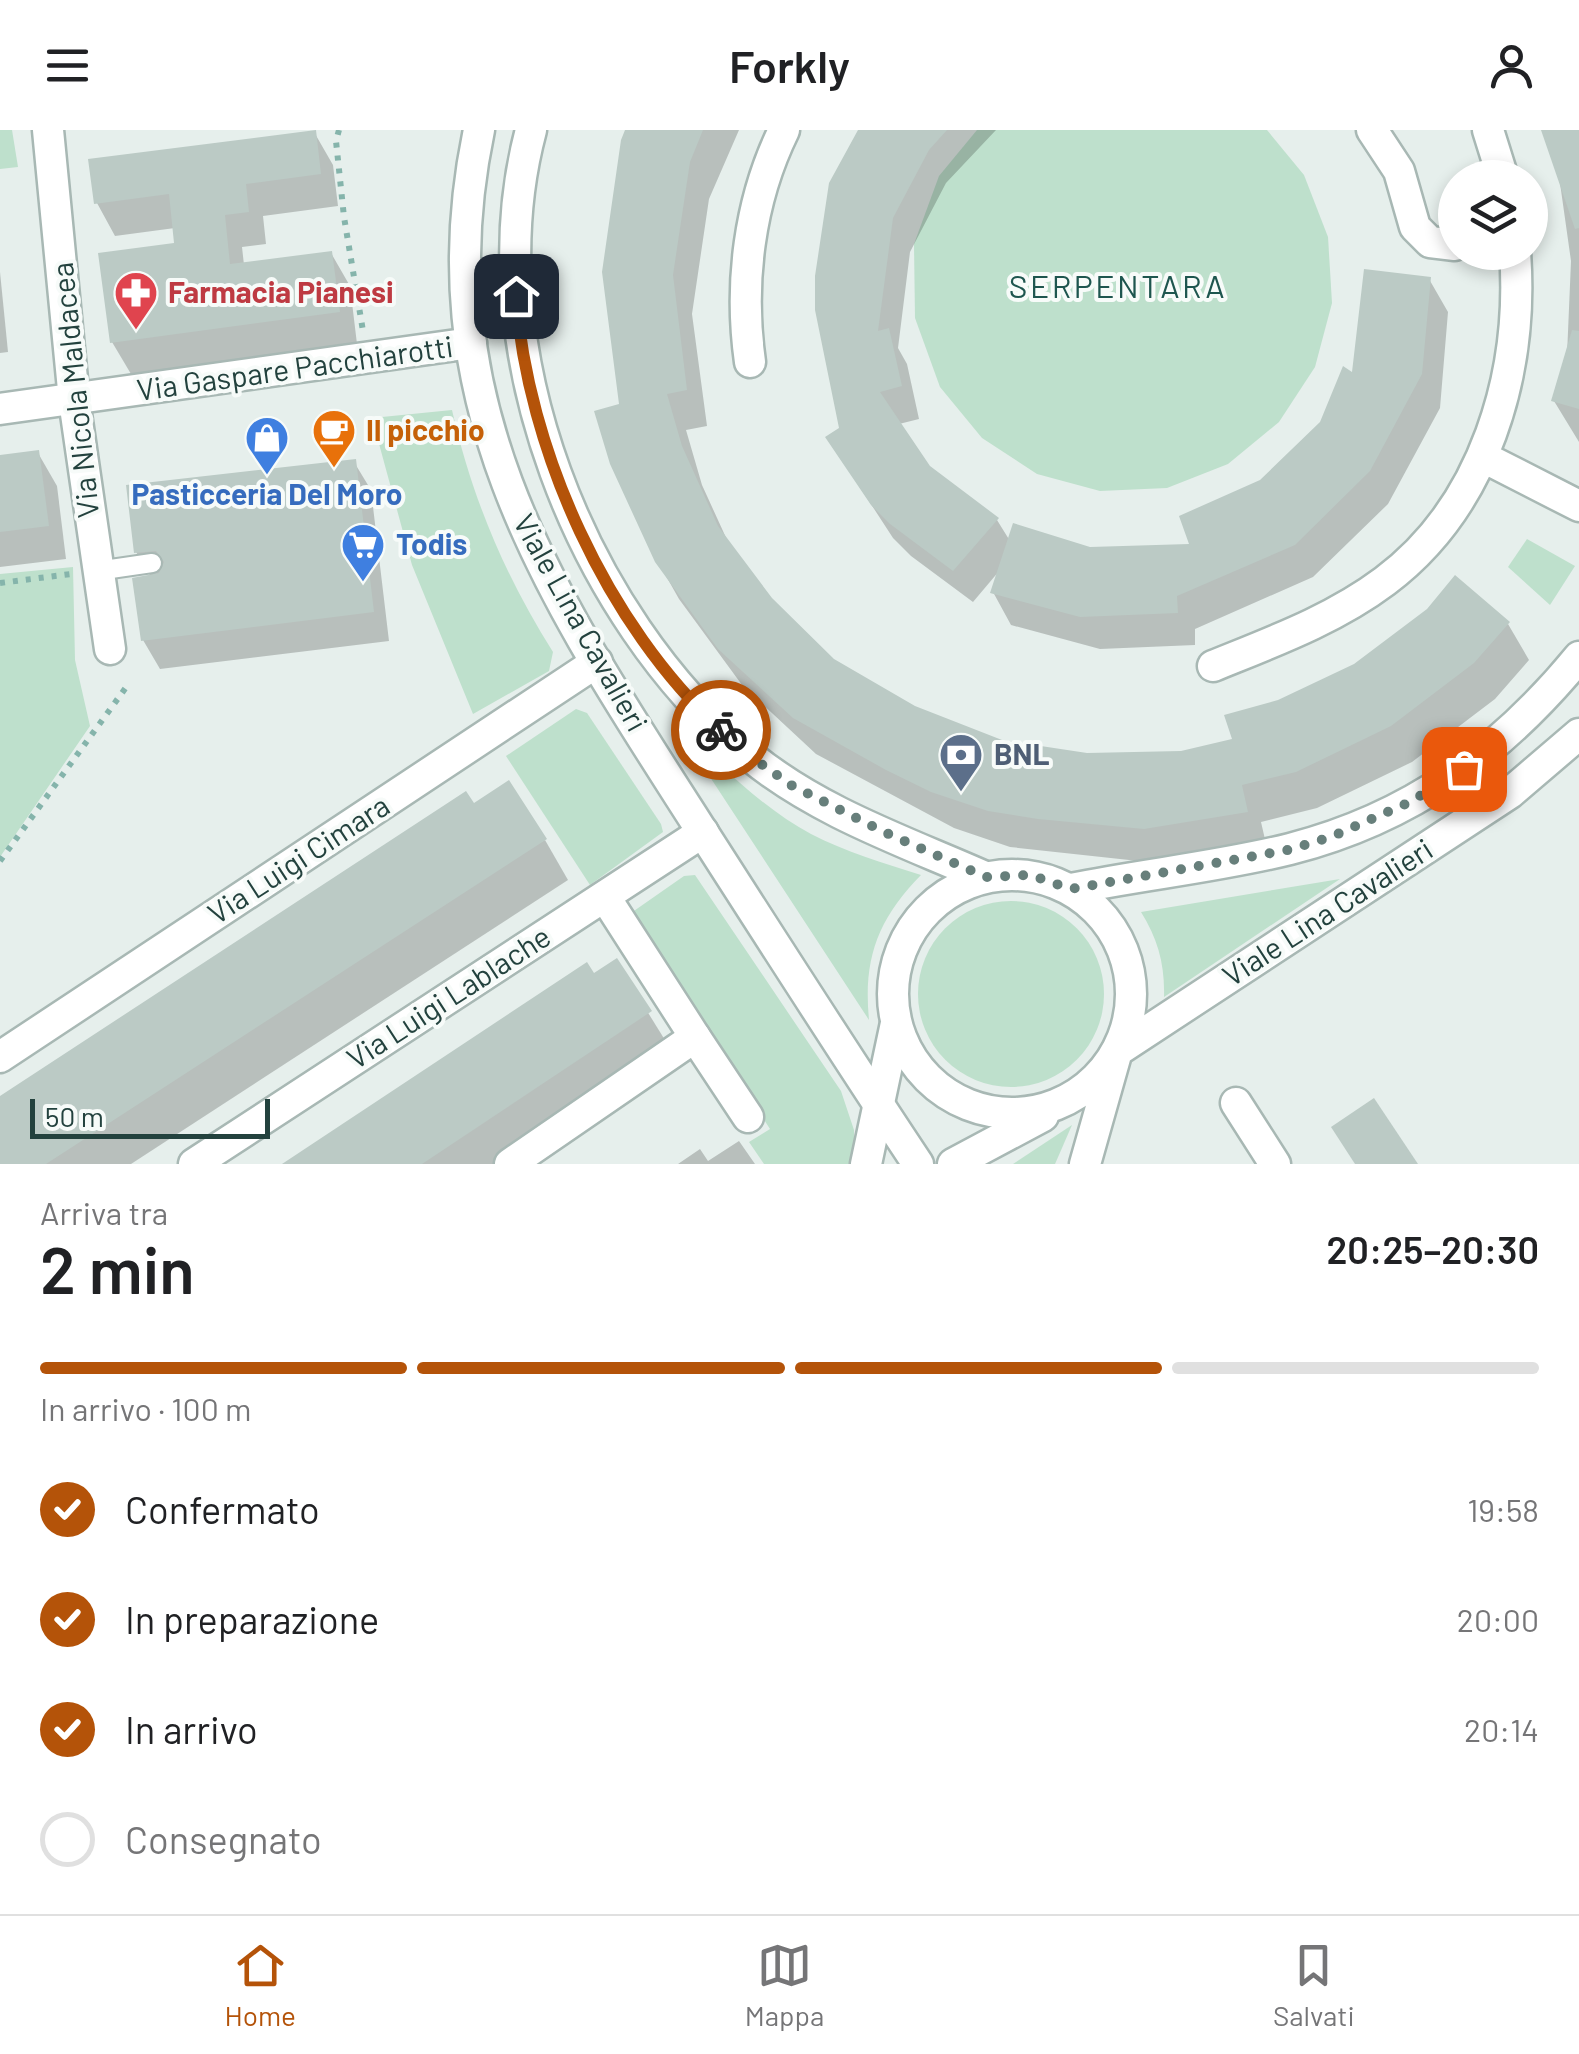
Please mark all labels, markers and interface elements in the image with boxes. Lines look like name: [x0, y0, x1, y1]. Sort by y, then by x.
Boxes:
icon: menu: [40, 38, 95, 93]
text: Forkly: [729, 38, 850, 92]
icon: person: [1484, 38, 1539, 93]
map controls: [1438, 160, 1548, 270]
button: layers: [1438, 160, 1548, 270]
pin: [474, 254, 559, 339]
street label: Via Nicola Maldacea: [43, 261, 105, 520]
district label: SERPENTARA: [1009, 266, 1227, 304]
icon: home: [489, 269, 544, 324]
pharmacy icon: Farmacia Pianesi: [113, 270, 159, 331]
place label: Farmacia Pianesi: [168, 273, 394, 309]
street label: Via Gaspare Pacchiarotti: [134, 327, 455, 407]
cafe icon: Il picchio: [311, 408, 357, 469]
place label: Il picchio: [366, 411, 485, 447]
shop icon: Pasticceria Del Moro: [244, 415, 290, 476]
place label: Pasticceria Del Moro: [131, 475, 403, 511]
street label: Viale Lina Cavalieri: [507, 507, 656, 737]
supermarket icon: Todis: [340, 522, 386, 583]
place label: Todis: [396, 525, 467, 561]
courier: [671, 680, 771, 780]
icon: bike: [694, 703, 749, 758]
pin: [1422, 727, 1507, 812]
bank icon: BNL: [938, 732, 984, 793]
place label: BNL: [994, 735, 1050, 771]
icon: bag: [1437, 742, 1492, 797]
street label: Via Luigi Cimara: [200, 786, 395, 930]
street label: Viale Lina Cavalieri: [1215, 830, 1439, 993]
street label: Via Luigi Lablache: [339, 917, 557, 1076]
scale bar: [30, 1094, 270, 1138]
text: 50 m: [45, 1099, 104, 1133]
text: Arriva tra: [40, 1193, 168, 1231]
text: 20:25–20:30: [1326, 1226, 1539, 1272]
text: 2 min: [40, 1229, 195, 1307]
text: In arrivo · 100 m: [40, 1389, 252, 1427]
icon: check: [40, 1482, 95, 1537]
text: Confermato: [125, 1486, 320, 1532]
text: 19:58: [1467, 1490, 1539, 1528]
icon: check: [40, 1592, 95, 1647]
text: In preparazione: [125, 1596, 379, 1642]
text: 20:00: [1457, 1600, 1539, 1638]
icon: check: [40, 1702, 95, 1757]
text: In arrivo: [125, 1706, 258, 1752]
text: 20:14: [1464, 1710, 1539, 1748]
text: Consegnato: [125, 1816, 322, 1862]
tab: Home: [224, 1938, 296, 2032]
tab: Mappa: [745, 1938, 824, 2032]
tab: Salvati: [1273, 1938, 1355, 2032]

